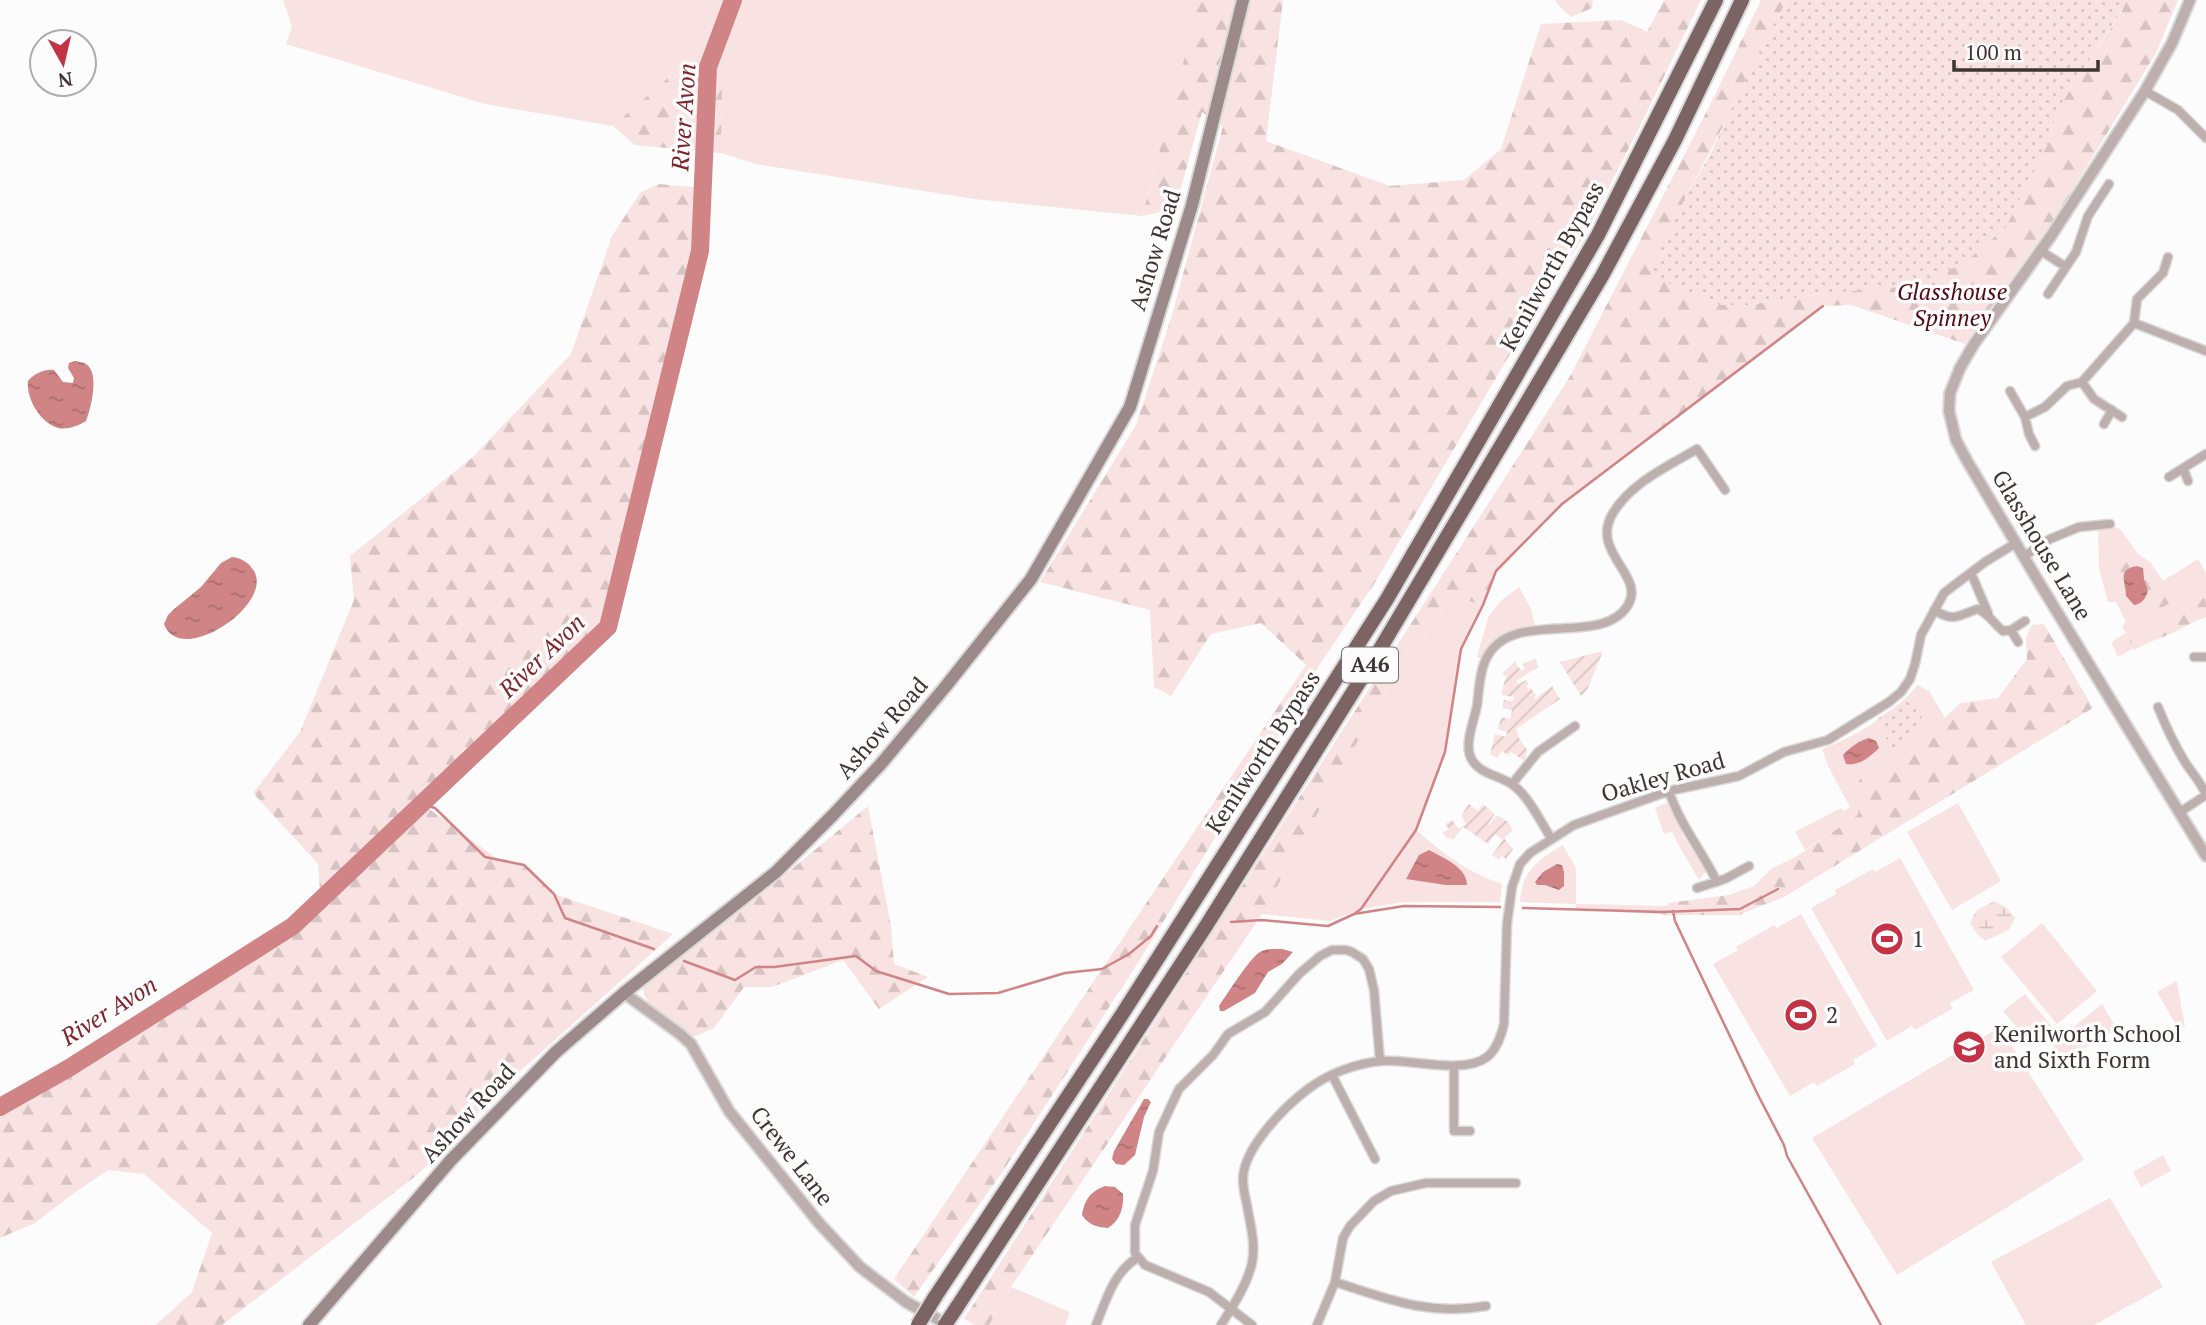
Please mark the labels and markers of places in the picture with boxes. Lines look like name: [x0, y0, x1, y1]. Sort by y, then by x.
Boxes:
sports icon: 1: [1868, 920, 1906, 958]
place label: 1: [1912, 923, 1924, 954]
sports icon: 2: [1782, 996, 1820, 1034]
place label: 2: [1826, 999, 1838, 1030]
place label: Kenilworth School and Sixth Form: [1994, 1018, 2181, 1075]
school or university icon: Kenilworth School and Sixth Form: [1950, 1028, 1988, 1066]

